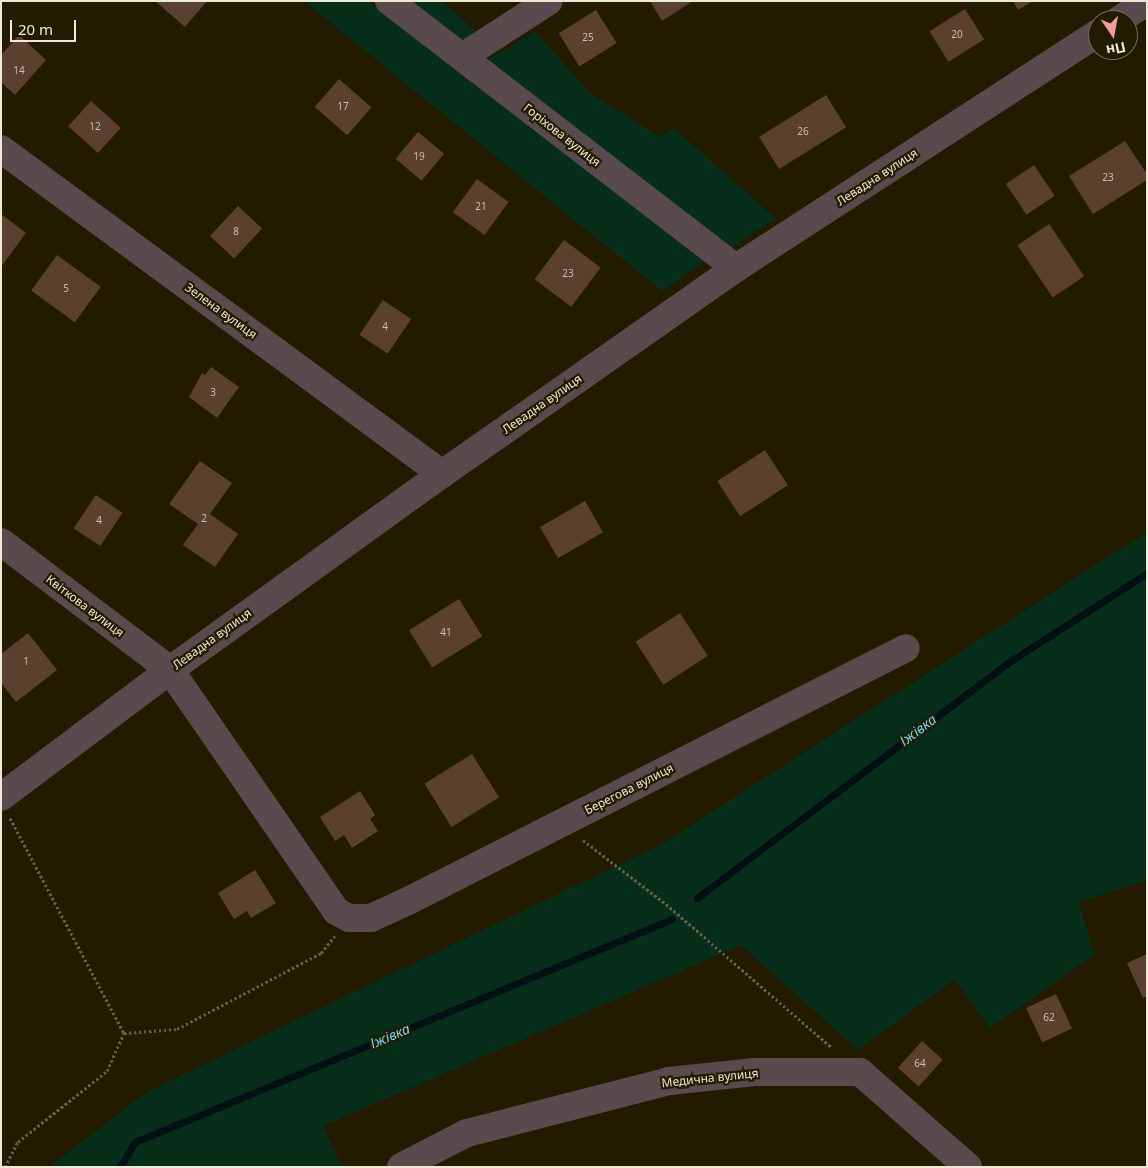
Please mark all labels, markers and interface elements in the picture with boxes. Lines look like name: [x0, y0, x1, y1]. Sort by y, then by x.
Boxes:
scale bar: [12, 10, 79, 42]
north arrow: [1088, 10, 1138, 60]
text: 20 m: [18, 19, 53, 39]
house number: 20: [951, 29, 963, 41]
house number: 25: [582, 32, 594, 44]
text: Пн: [1104, 38, 1128, 61]
house number: 14: [13, 65, 25, 77]
street label: Горіхова вулиця: [521, 100, 603, 170]
house number: 17: [337, 101, 349, 113]
house number: 12: [89, 121, 101, 133]
house number: 26: [797, 126, 809, 138]
street label: Левадна вулиця: [834, 145, 920, 209]
house number: 19: [413, 151, 425, 163]
house number: 23: [1102, 172, 1114, 184]
house number: 21: [475, 201, 487, 213]
house number: 8: [233, 226, 239, 238]
house number: 23: [562, 268, 574, 280]
street label: Зелена вулиця: [182, 280, 260, 342]
house number: 5: [63, 283, 69, 295]
house number: 4: [382, 321, 388, 333]
street label: Левадна вулиця: [499, 371, 585, 437]
house number: 3: [210, 387, 216, 399]
house number: 2: [201, 513, 207, 525]
house number: 4: [96, 515, 102, 527]
street label: Квіткова вулиця: [43, 572, 127, 640]
street label: Левадна вулиця: [170, 606, 254, 672]
house number: 41: [440, 627, 452, 639]
house number: 1: [23, 656, 29, 668]
water label: Іжівка: [896, 711, 940, 749]
street label: Берегова вулиця: [582, 760, 676, 818]
house number: 62: [1043, 1012, 1055, 1024]
water label: Іжівка: [368, 1020, 412, 1052]
house number: 64: [914, 1058, 926, 1070]
street label: Медична вулиця: [661, 1066, 759, 1090]

